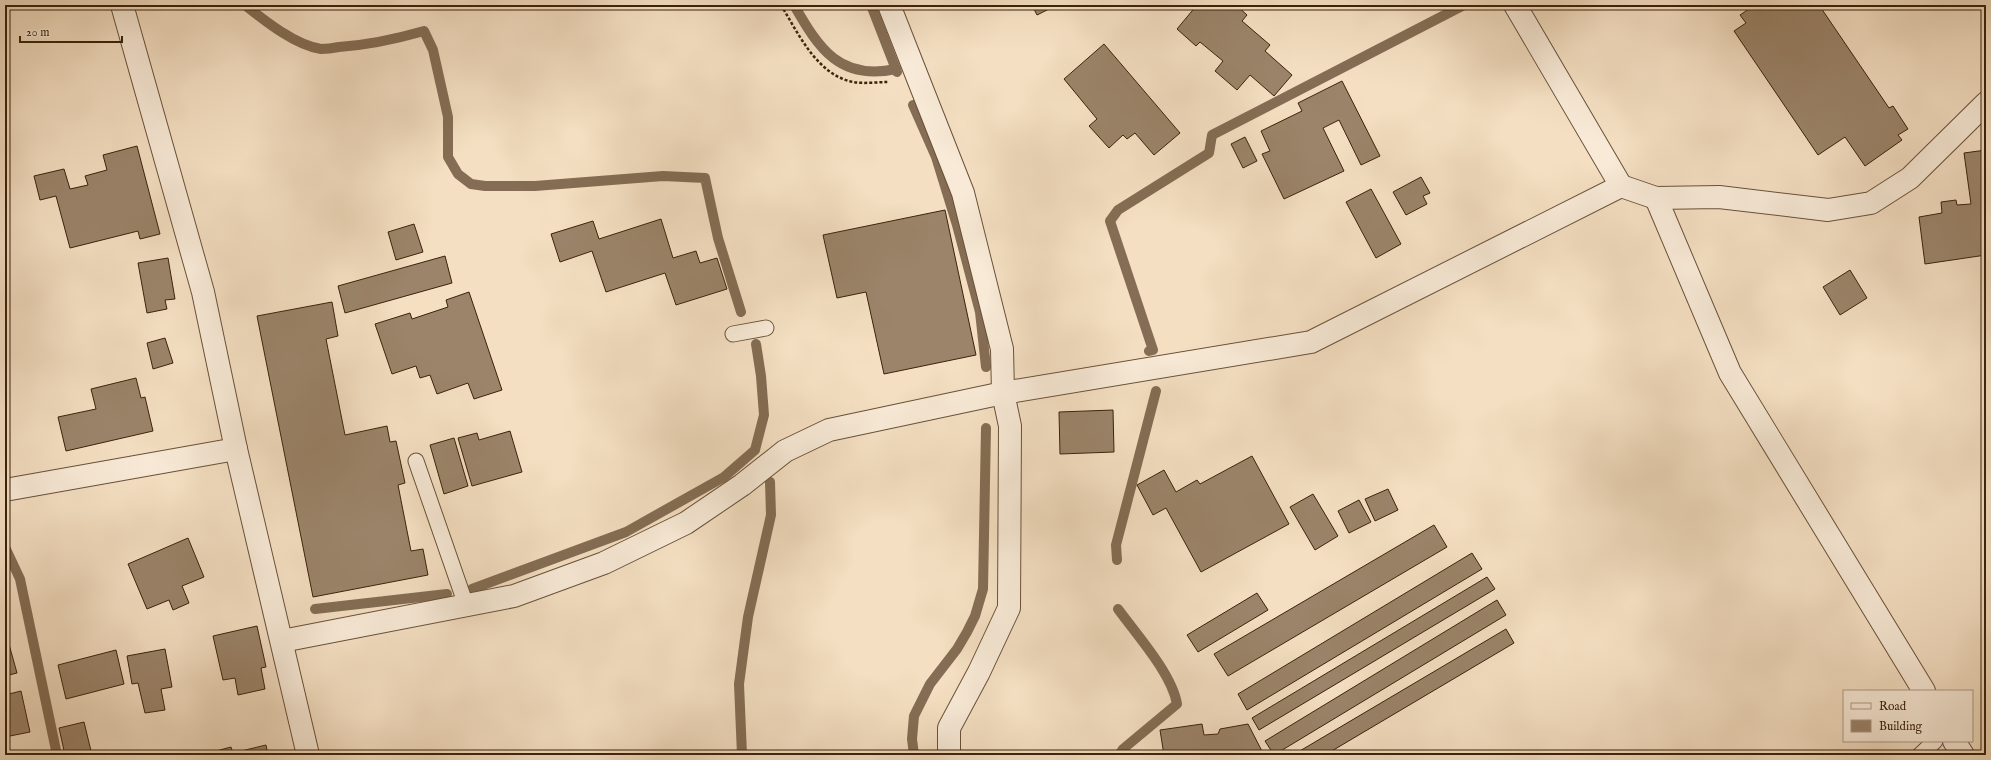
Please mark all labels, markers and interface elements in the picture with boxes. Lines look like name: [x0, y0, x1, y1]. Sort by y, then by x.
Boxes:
scale bar: [20, 18, 122, 44]
text: 20 m: [26, 25, 49, 40]
legend: [1843, 690, 1973, 742]
text: Road: [1879, 699, 1907, 714]
text: Building: [1879, 719, 1923, 734]

